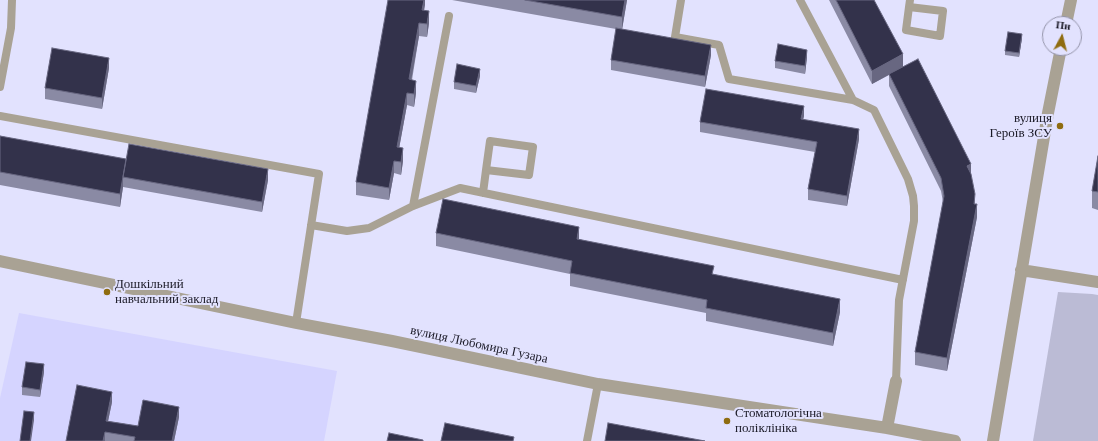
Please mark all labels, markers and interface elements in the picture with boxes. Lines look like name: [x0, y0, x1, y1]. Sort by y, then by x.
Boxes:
north arrow: [1042, 16, 1082, 56]
text: Пн: [1055, 18, 1071, 32]
place label: вулиця Героїв ЗСУ: [989, 111, 1052, 142]
marker: вулиця Героїв ЗСУ: [1055, 121, 1065, 131]
place label: Дошкільний навчальний заклад: [115, 277, 218, 308]
marker: Дошкільний навчальний заклад: [102, 287, 112, 297]
street label: вулиця Любомира Гузара: [409, 323, 549, 367]
place label: Стоматологічна поліклініка: [735, 406, 822, 437]
marker: Стоматологічна поліклініка: [722, 416, 732, 426]

